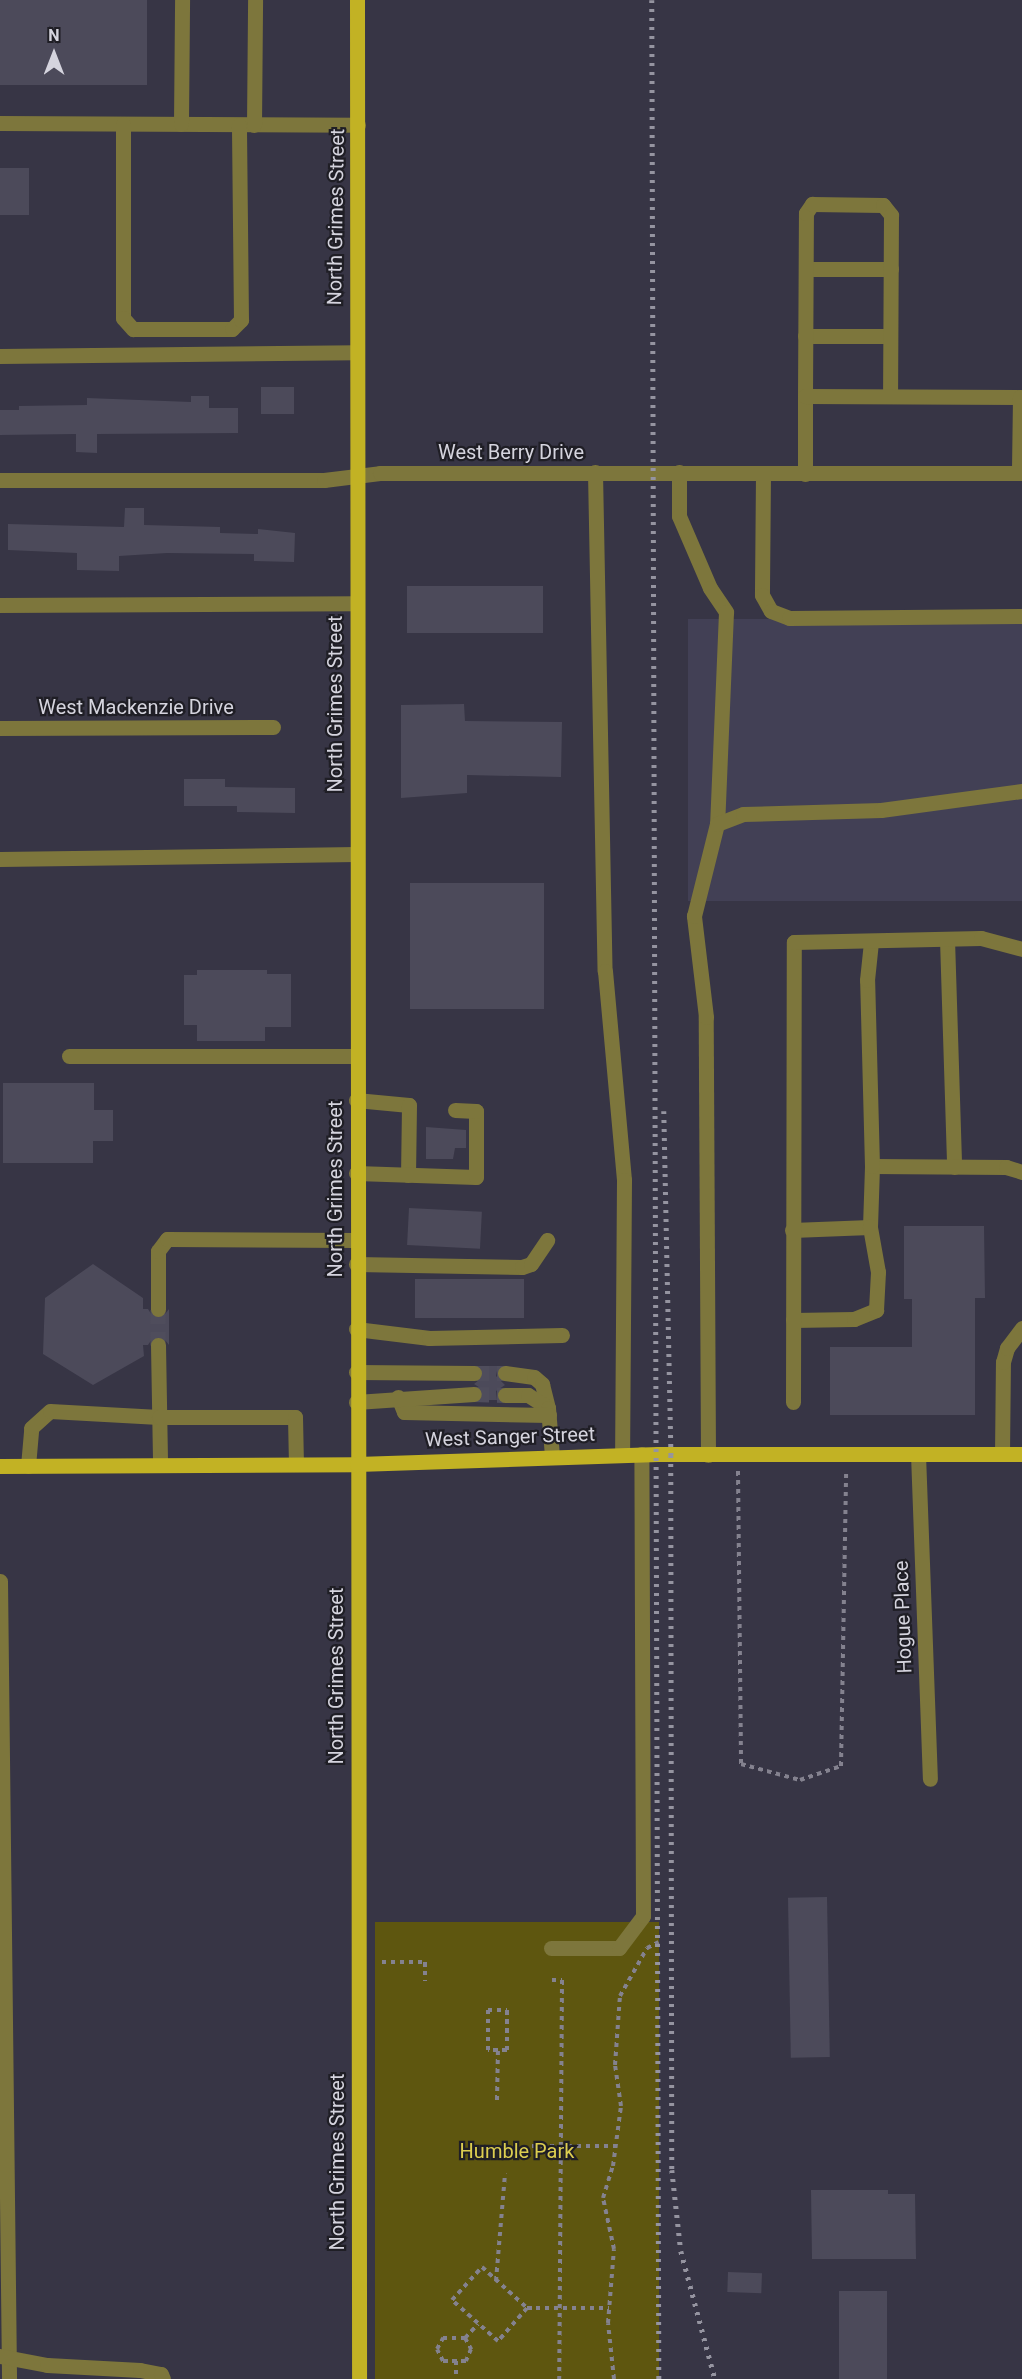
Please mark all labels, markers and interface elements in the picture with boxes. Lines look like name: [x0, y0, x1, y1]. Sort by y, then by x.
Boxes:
north arrow: [24, 24, 84, 84]
text: N: [48, 26, 60, 45]
street label: North Grimes Street: [322, 128, 350, 306]
street label: West Berry Drive: [438, 440, 584, 464]
street label: North Grimes Street: [323, 616, 347, 792]
street label: West Mackenzie Drive: [38, 695, 234, 719]
street label: North Grimes Street: [323, 1101, 347, 1277]
street label: West Sanger Street: [425, 1422, 595, 1452]
street label: Hogue Place: [889, 1560, 917, 1674]
street label: North Grimes Street: [324, 1588, 348, 1764]
street label: North Grimes Street: [325, 2074, 349, 2250]
park label: Humble Park: [460, 2139, 574, 2163]

